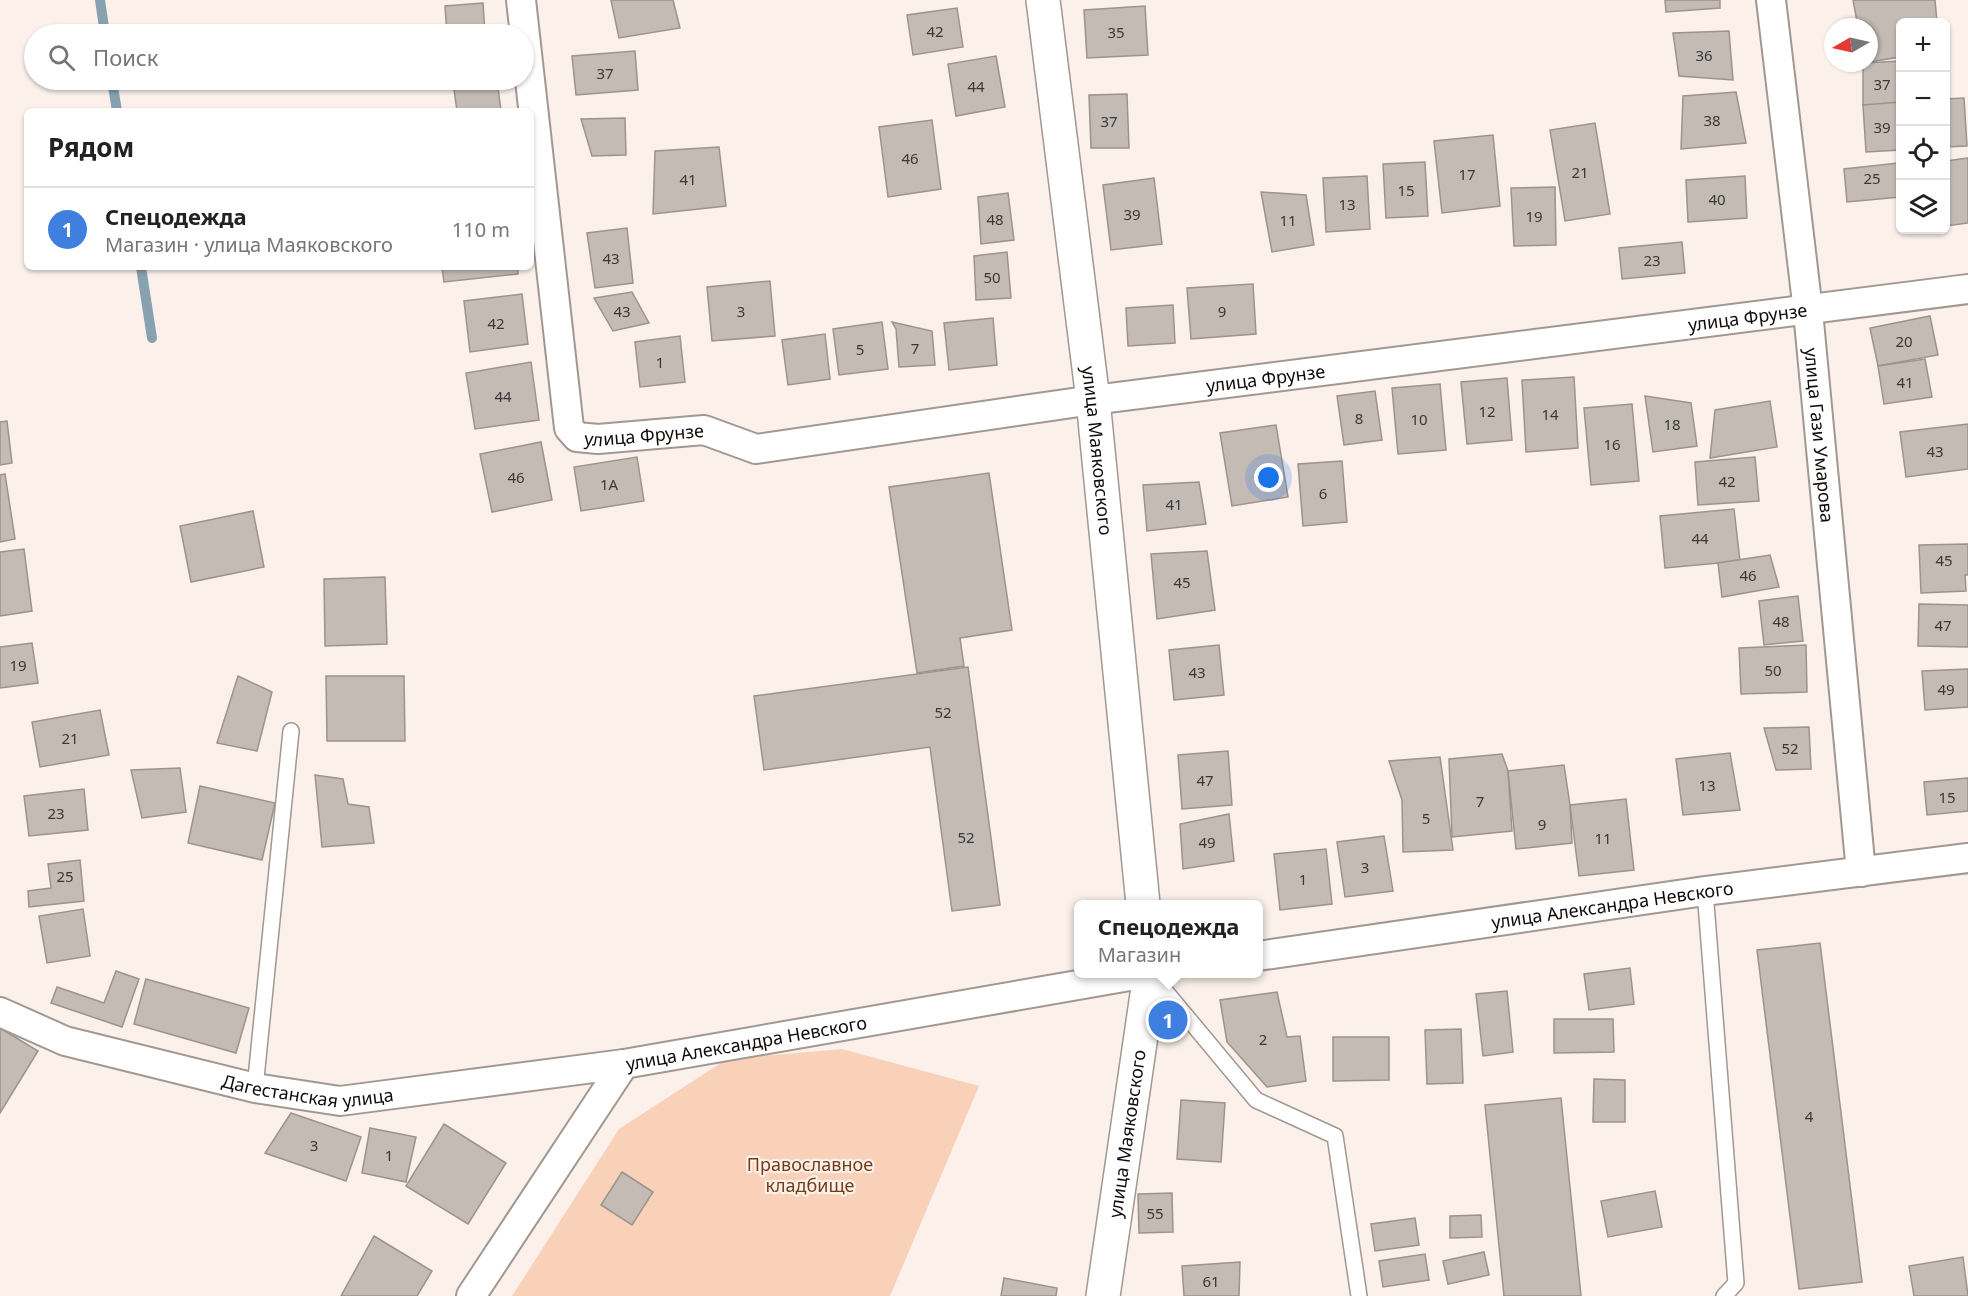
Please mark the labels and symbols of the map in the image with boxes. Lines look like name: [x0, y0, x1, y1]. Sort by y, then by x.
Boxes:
north arrow: [1824, 18, 1878, 72]
house number: 42: [926, 21, 944, 41]
house number: 35: [1107, 22, 1125, 42]
house number: 36: [1695, 45, 1713, 65]
house number: 37: [596, 63, 614, 83]
house number: 37: [1873, 74, 1891, 94]
house number: 44: [967, 76, 985, 96]
house number: 38: [1703, 110, 1721, 130]
house number: 37: [1100, 111, 1118, 131]
house number: 39: [1873, 117, 1891, 137]
house number: 46: [901, 148, 919, 168]
house number: 21: [1571, 162, 1589, 182]
house number: 17: [1458, 164, 1476, 184]
house number: 25: [1863, 168, 1881, 188]
house number: 41: [679, 169, 697, 189]
house number: 15: [1397, 180, 1415, 200]
house number: 40: [1708, 189, 1726, 209]
house number: 13: [1338, 194, 1356, 214]
house number: 39: [1123, 204, 1141, 224]
house number: 19: [1525, 206, 1543, 226]
house number: 48: [986, 209, 1004, 229]
house number: 11: [1279, 210, 1297, 230]
house number: 43: [602, 248, 620, 268]
house number: 23: [1643, 250, 1661, 270]
house number: 50: [983, 267, 1001, 287]
street label: улица Фрунзе: [1687, 297, 1809, 336]
house number: 43: [613, 301, 631, 321]
house number: 3: [737, 301, 745, 321]
house number: 9: [1218, 301, 1226, 321]
house number: 42: [487, 313, 505, 333]
house number: 20: [1895, 331, 1913, 351]
house number: 7: [911, 338, 919, 358]
house number: 5: [856, 339, 864, 359]
street label: улица Гази Умарова: [1800, 347, 1840, 524]
house number: 1: [656, 352, 664, 372]
street label: улица Фрунзе: [1205, 359, 1327, 398]
street label: улица Маяковского: [1077, 365, 1118, 536]
house number: 41: [1896, 372, 1914, 392]
house number: 44: [494, 386, 512, 406]
house number: 12: [1478, 401, 1496, 421]
house number: 14: [1541, 404, 1559, 424]
house number: 8: [1355, 408, 1363, 428]
house number: 10: [1410, 409, 1428, 429]
house number: 18: [1663, 414, 1681, 434]
street label: улица Фрунзе: [583, 418, 705, 451]
house number: 16: [1603, 434, 1621, 454]
house number: 43: [1926, 441, 1944, 461]
your location: [1254, 463, 1283, 492]
house number: 46: [507, 467, 525, 487]
house number: 42: [1718, 471, 1736, 491]
house number: 1А: [600, 474, 619, 494]
house number: 6: [1319, 483, 1327, 503]
house number: 41: [1165, 494, 1183, 514]
house number: 44: [1691, 528, 1709, 548]
house number: 45: [1935, 550, 1953, 570]
house number: 46: [1739, 565, 1757, 585]
house number: 45: [1173, 572, 1191, 592]
house number: 48: [1772, 611, 1790, 631]
house number: 47: [1934, 615, 1952, 635]
house number: 19: [9, 655, 27, 675]
house number: 50: [1764, 660, 1782, 680]
house number: 43: [1188, 662, 1206, 682]
house number: 49: [1937, 679, 1955, 699]
house number: 52: [934, 702, 952, 722]
house number: 21: [61, 728, 79, 748]
house number: 52: [1781, 738, 1799, 758]
house number: 47: [1196, 770, 1214, 790]
house number: 13: [1698, 775, 1716, 795]
house number: 15: [1938, 787, 1956, 807]
house number: 7: [1476, 791, 1484, 811]
house number: 23: [47, 803, 65, 823]
house number: 5: [1422, 808, 1430, 828]
house number: 9: [1538, 814, 1546, 834]
house number: 52: [957, 827, 975, 847]
house number: 11: [1594, 828, 1612, 848]
house number: 49: [1198, 832, 1216, 852]
house number: 3: [1361, 857, 1369, 877]
house number: 25: [56, 866, 74, 886]
house number: 1: [1299, 869, 1307, 889]
street label: улица Александра Невского: [1490, 876, 1735, 934]
pin: 1: [1148, 998, 1188, 1042]
street label: улица Александра Невского: [624, 1010, 869, 1075]
house number: 2: [1259, 1029, 1267, 1049]
street label: улица Маяковского: [1103, 1048, 1151, 1219]
street label: Дагестанская улица: [220, 1068, 395, 1113]
house number: 4: [1805, 1106, 1814, 1126]
house number: 3: [310, 1135, 318, 1155]
house number: 1: [385, 1145, 393, 1165]
park label: Православное кладбище: [747, 1152, 873, 1197]
house number: 55: [1146, 1203, 1164, 1223]
house number: 61: [1202, 1271, 1220, 1291]

